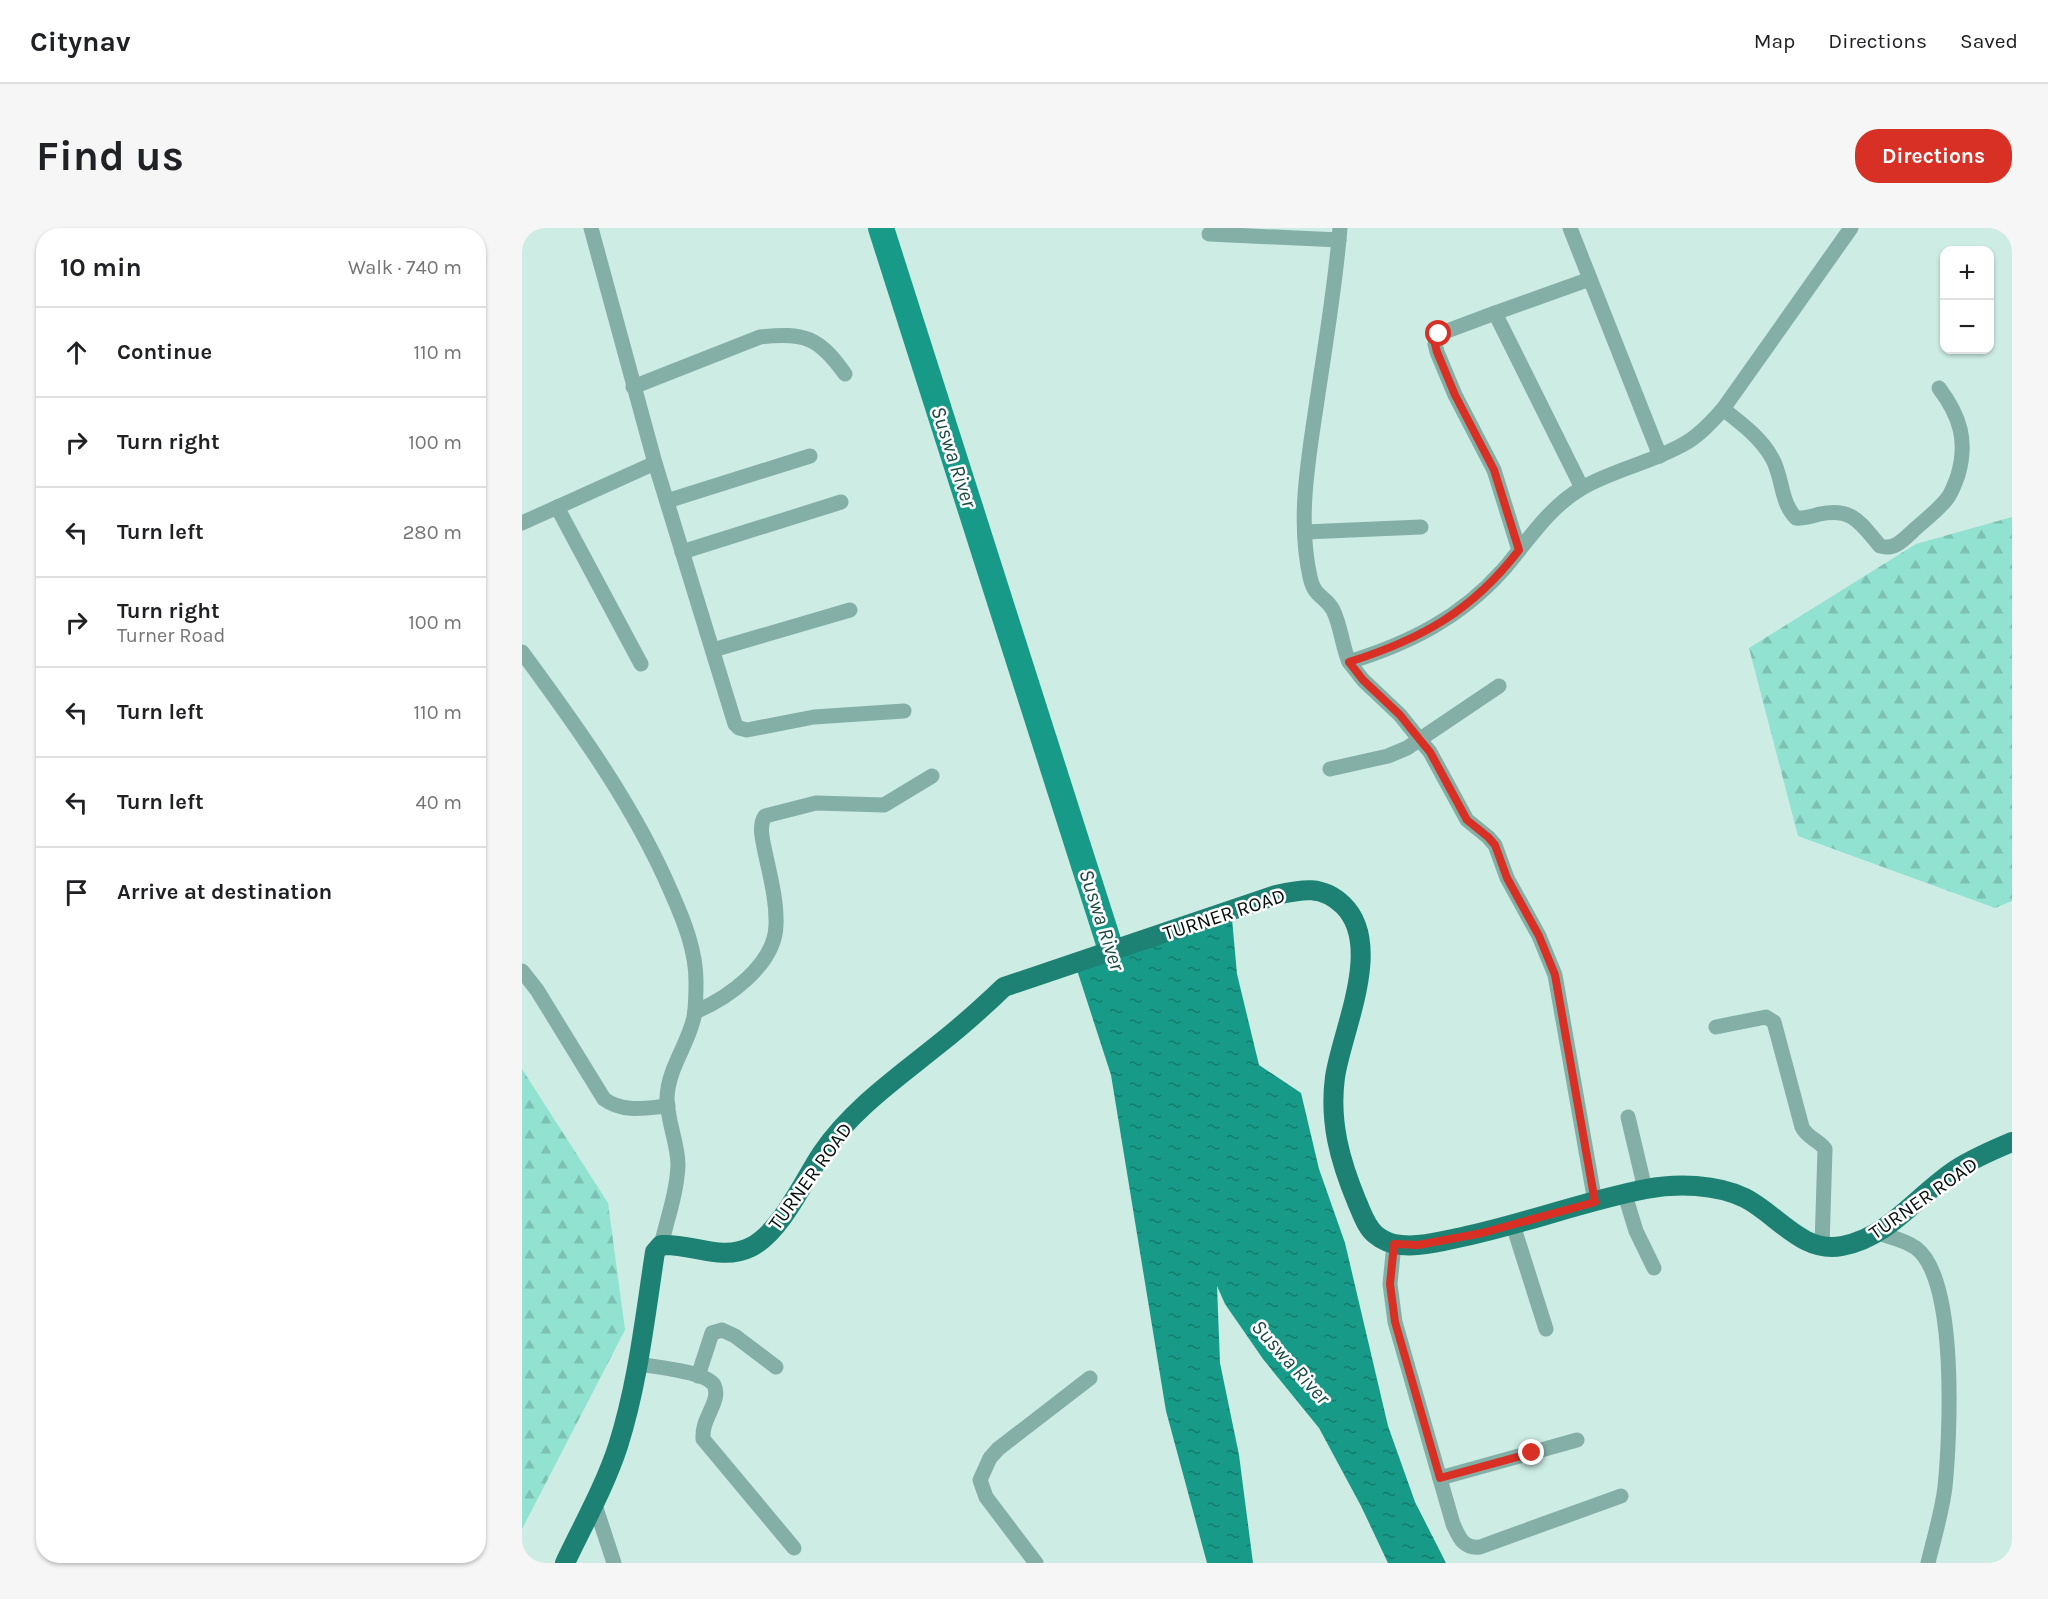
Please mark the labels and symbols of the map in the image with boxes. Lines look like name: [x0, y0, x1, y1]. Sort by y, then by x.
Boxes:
route start: [1425, 320, 1451, 346]
water label: Suswa River: [926, 403, 982, 512]
water label: Suswa River: [1074, 866, 1130, 975]
street label: TURNER ROAD: [1160, 884, 1288, 945]
street label: TURNER ROAD: [764, 1118, 857, 1234]
street label: TURNER ROAD: [1865, 1153, 1982, 1244]
water label: Suswa River: [1247, 1315, 1336, 1410]
route end: [1518, 1439, 1544, 1465]

